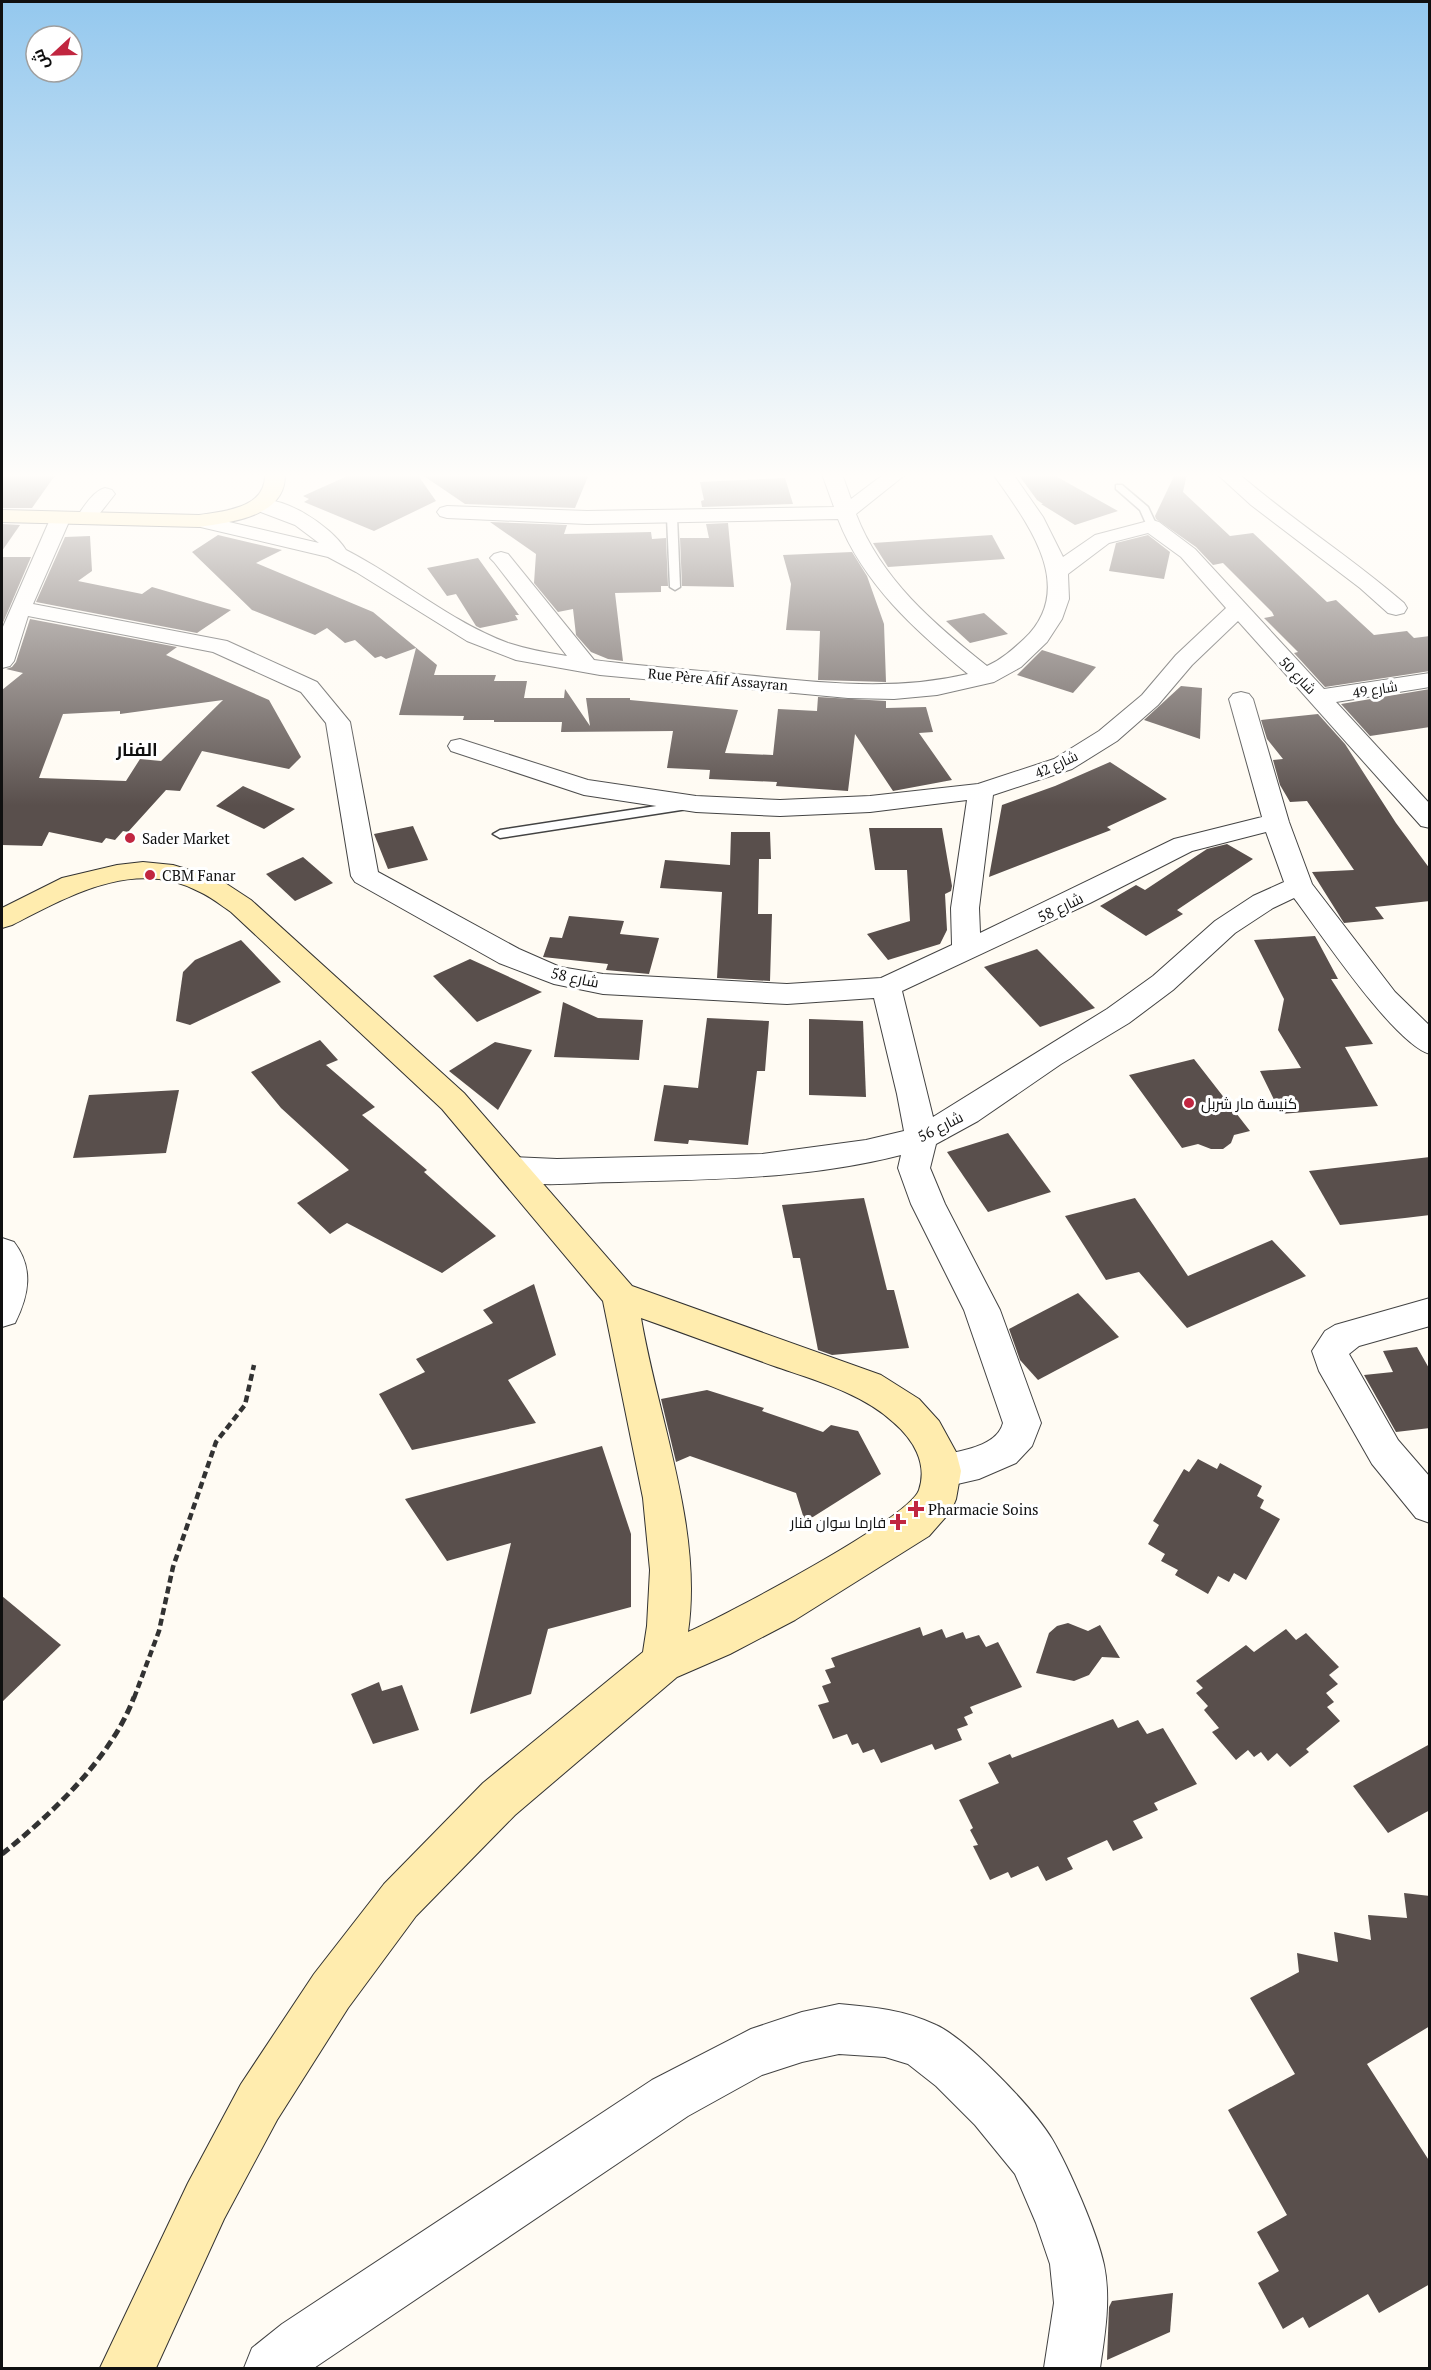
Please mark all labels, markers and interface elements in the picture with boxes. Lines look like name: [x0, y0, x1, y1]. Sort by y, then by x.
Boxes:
north arrow: [24, 24, 84, 84]
text: ش: [26, 46, 54, 73]
street label: شارع 50: [1275, 652, 1321, 698]
street label: Rue Père Afif Assayran: [647, 663, 789, 695]
street label: شارع 49: [1351, 676, 1399, 702]
district label: الفنار: [115, 737, 158, 761]
street label: شارع 42: [1031, 746, 1081, 782]
place label: Sader Market: [142, 828, 230, 848]
marker: Sader Market: [123, 831, 137, 845]
place label: CBM Fanar: [162, 865, 236, 885]
marker: CBM Fanar: [143, 868, 157, 882]
street label: شارع 58: [1034, 887, 1087, 928]
street label: شارع 58: [549, 962, 601, 994]
place label: كنيسة مار شربل: [1201, 1093, 1297, 1114]
marker: كنيسة مار شربل: [1182, 1096, 1196, 1110]
street label: شارع 56: [914, 1106, 967, 1148]
place label: Pharmacie Soins: [928, 1499, 1039, 1519]
marker: Pharmacie Soins: [909, 1502, 923, 1516]
place label: فارما سوان فنار: [789, 1512, 886, 1533]
marker: فارما سوان فنار: [891, 1515, 905, 1529]

